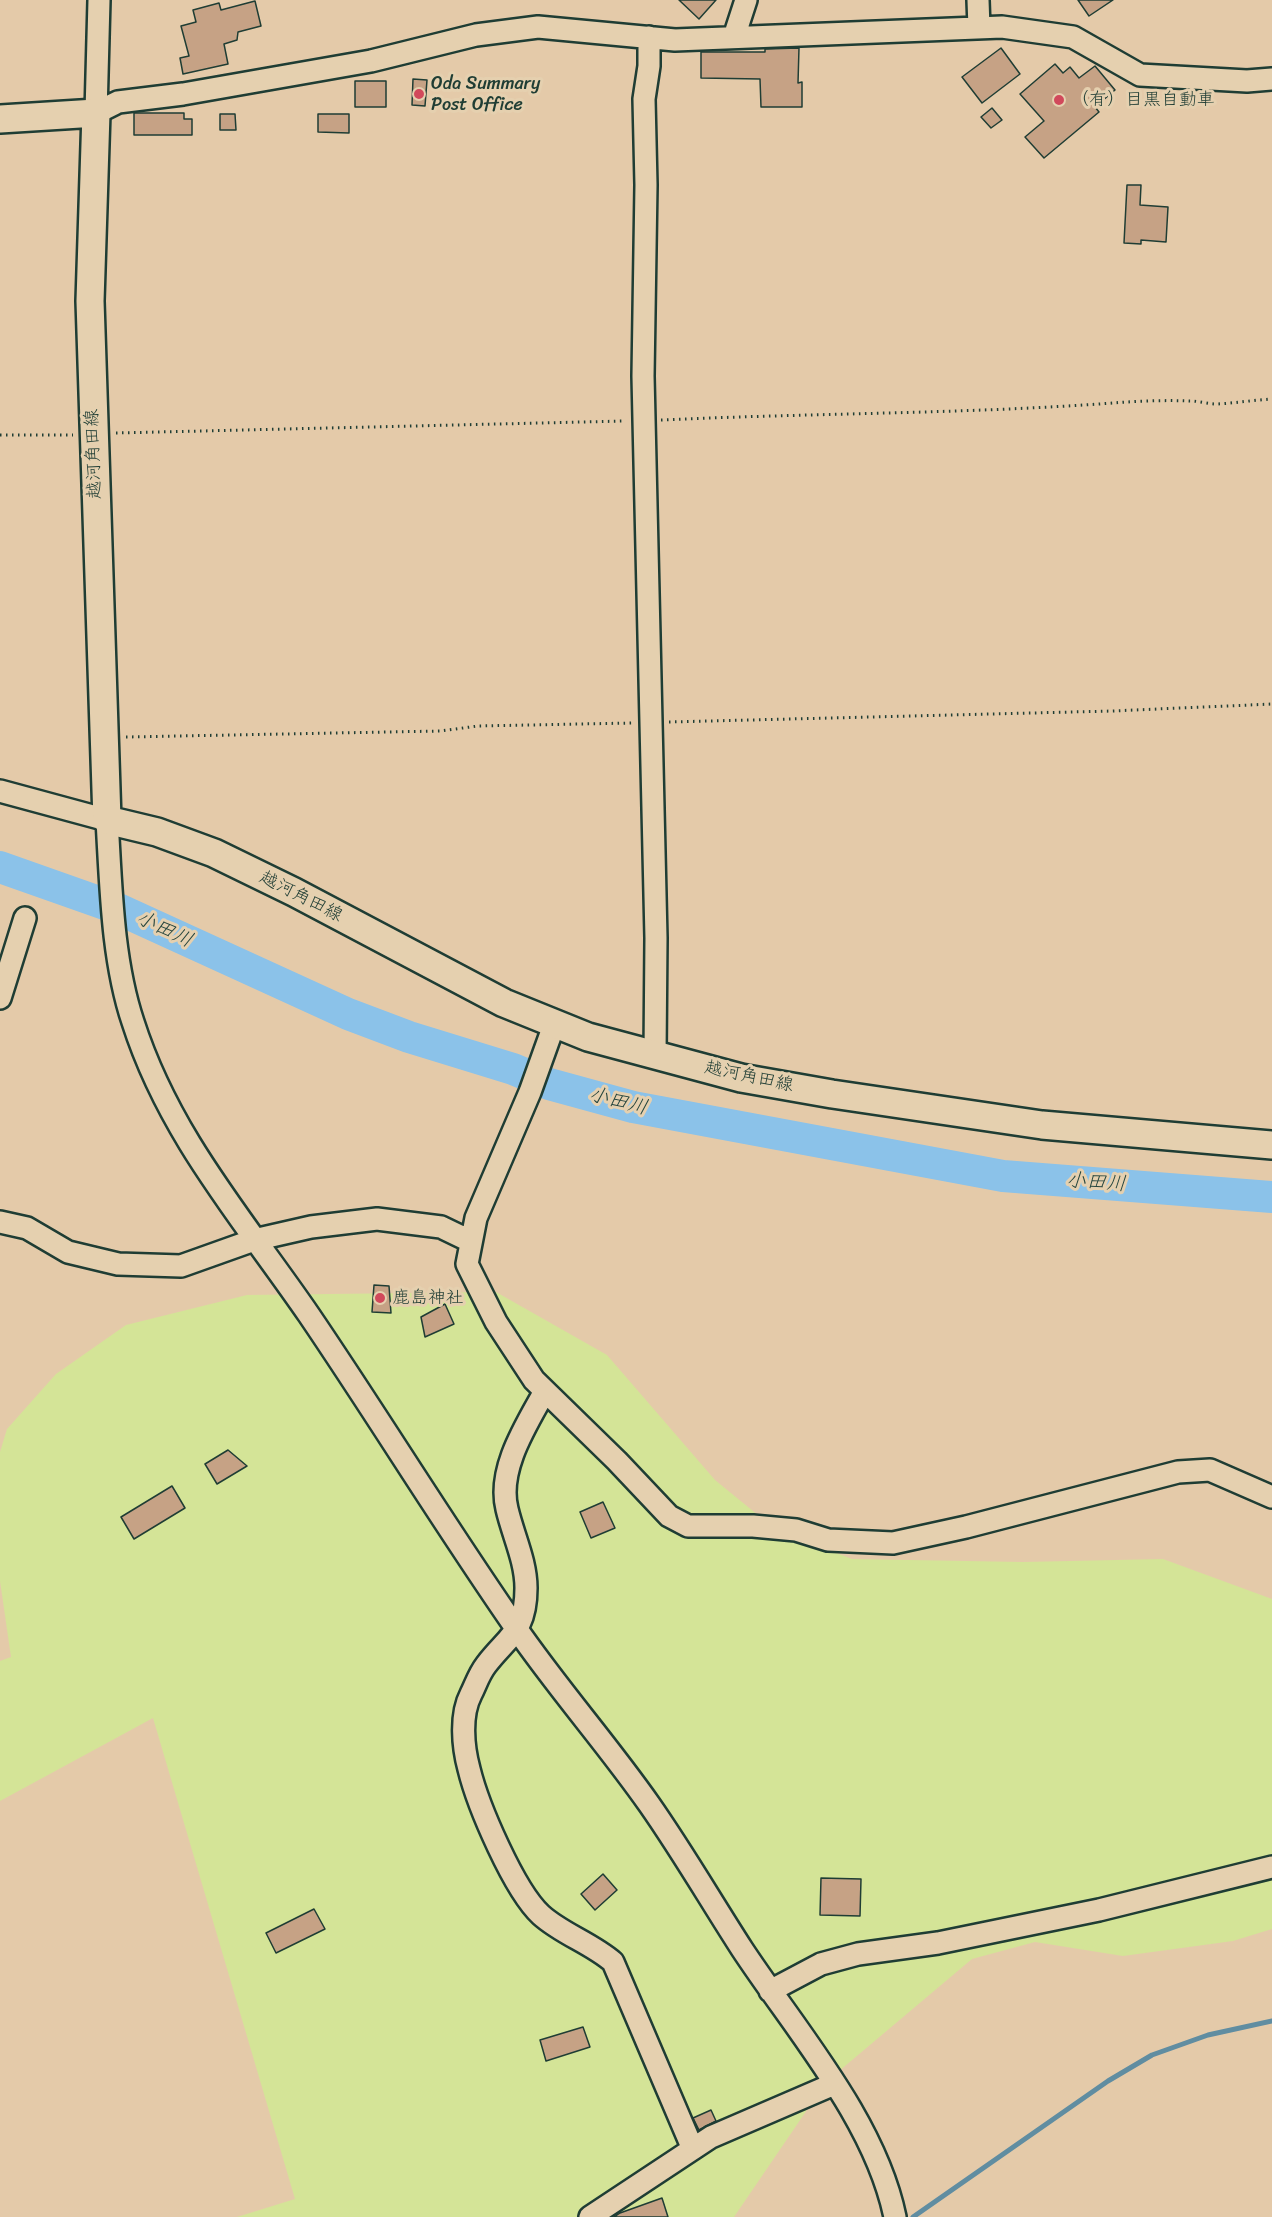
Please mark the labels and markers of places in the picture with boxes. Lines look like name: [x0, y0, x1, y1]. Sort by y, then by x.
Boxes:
place label: Oda Summary Post Office: [431, 73, 540, 116]
marker: Oda Summary Post Office: [412, 87, 426, 101]
place label: （有）目黒自動車: [1071, 89, 1215, 111]
marker: （有）目黒自動車: [1052, 93, 1066, 107]
place label: 鹿島神社: [392, 1287, 464, 1309]
marker: 鹿島神社: [373, 1291, 387, 1305]

